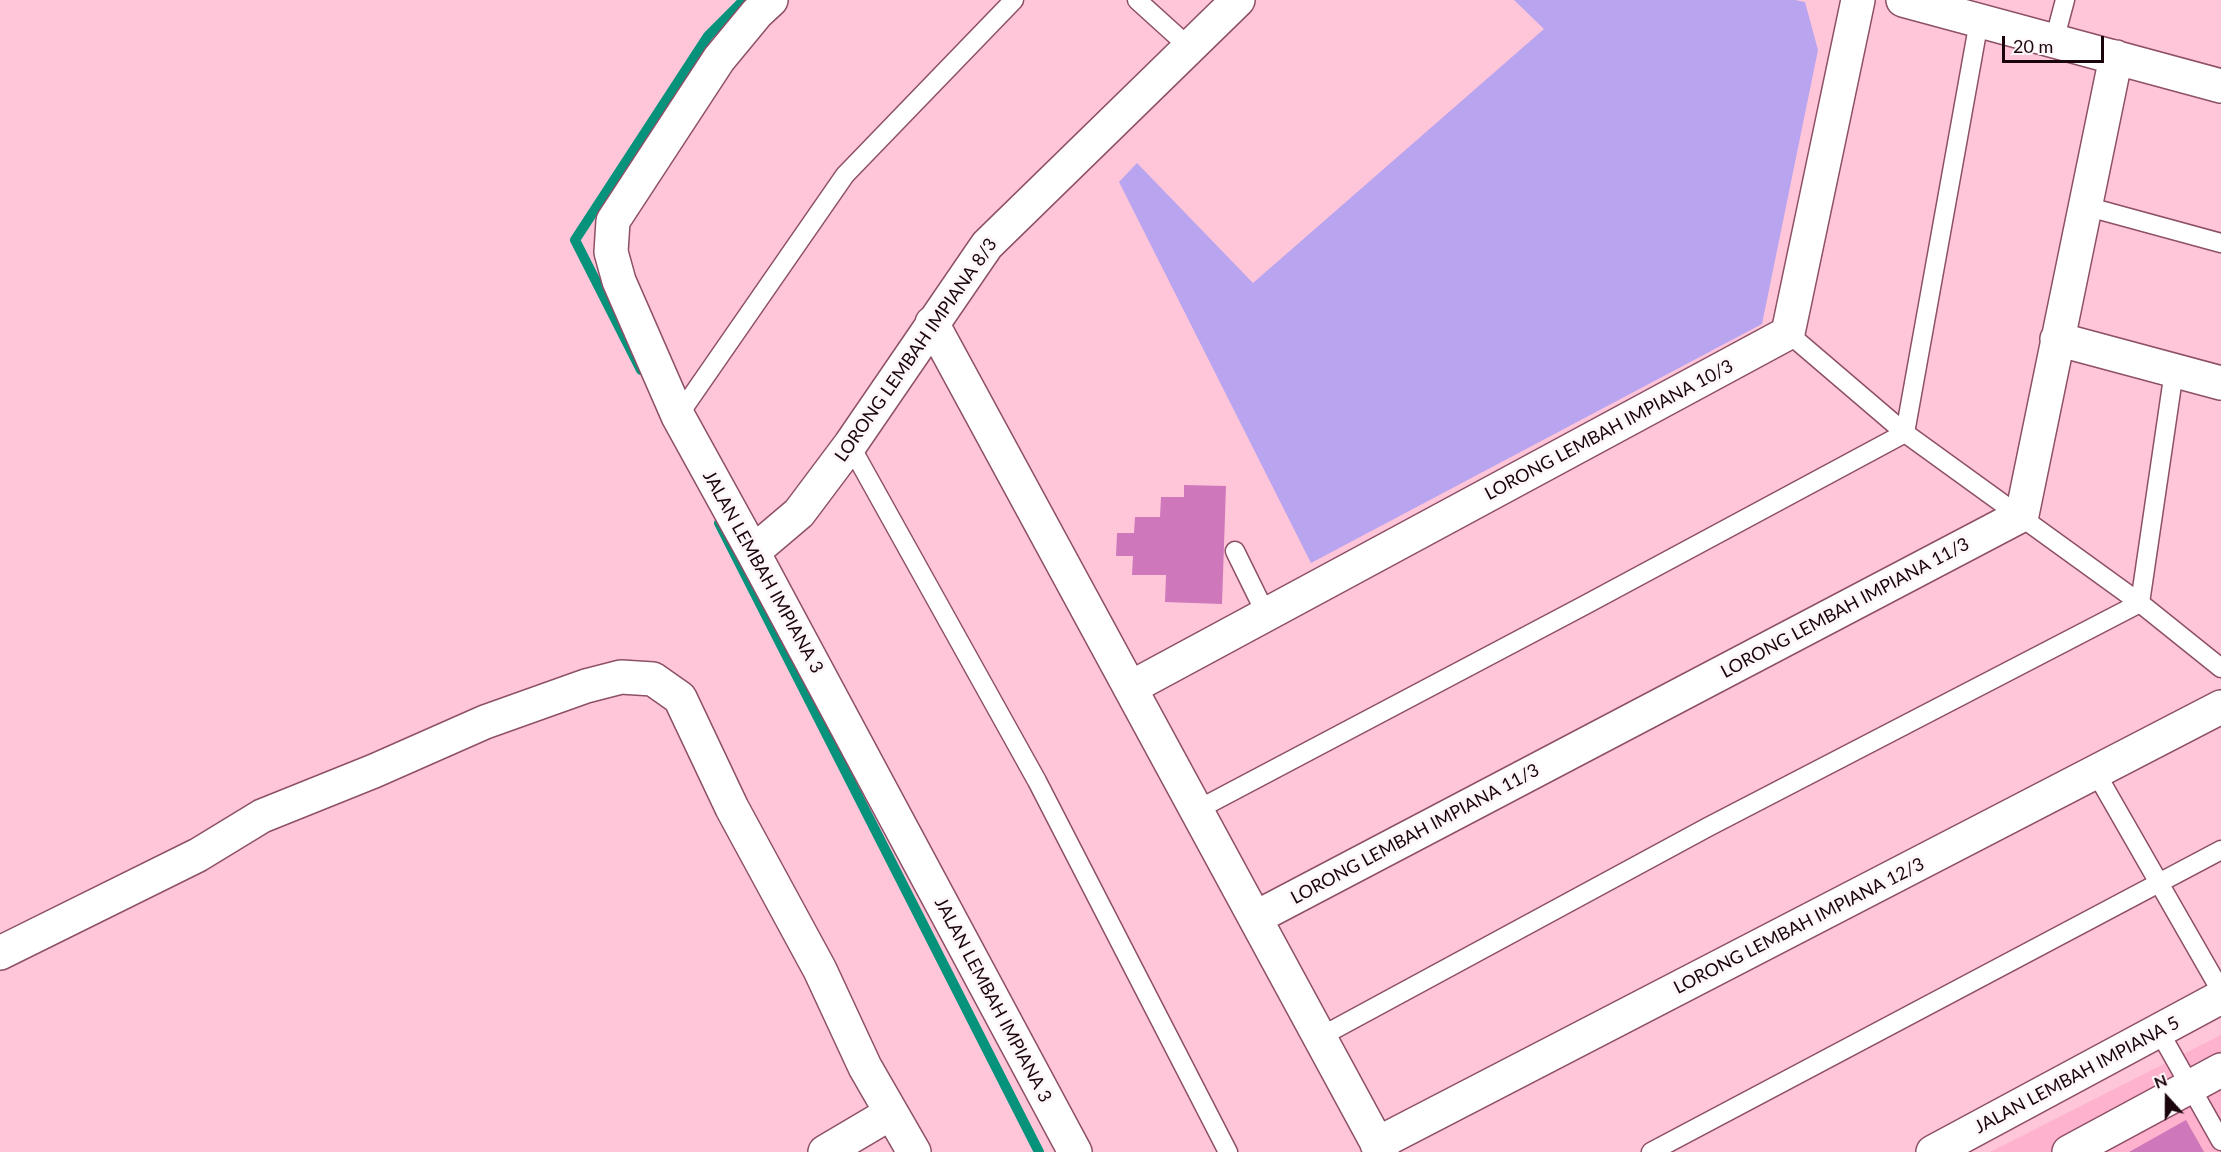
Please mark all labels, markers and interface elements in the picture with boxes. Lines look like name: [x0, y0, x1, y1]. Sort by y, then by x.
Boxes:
scale bar: [2005, 24, 2107, 62]
text: 20 m: [2013, 35, 2053, 57]
street label: LORONG LEMBAH IMPIANA 8/3: [830, 234, 1002, 466]
street label: LORONG LEMBAH IMPIANA 10/3: [1481, 355, 1737, 505]
street label: JALAN LEMBAH IMPIANA 3: [698, 467, 828, 677]
street label: LORONG LEMBAH IMPIANA 11/3: [1717, 533, 1973, 683]
street label: LORONG LEMBAH IMPIANA 11/3: [1287, 759, 1543, 909]
street label: LORONG LEMBAH IMPIANA 12/3: [1670, 853, 1928, 999]
street label: JALAN LEMBAH IMPIANA 3: [930, 894, 1056, 1106]
street label: JALAN LEMBAH IMPIANA 5: [1971, 1012, 2183, 1138]
north arrow: [2137, 1068, 2197, 1128]

